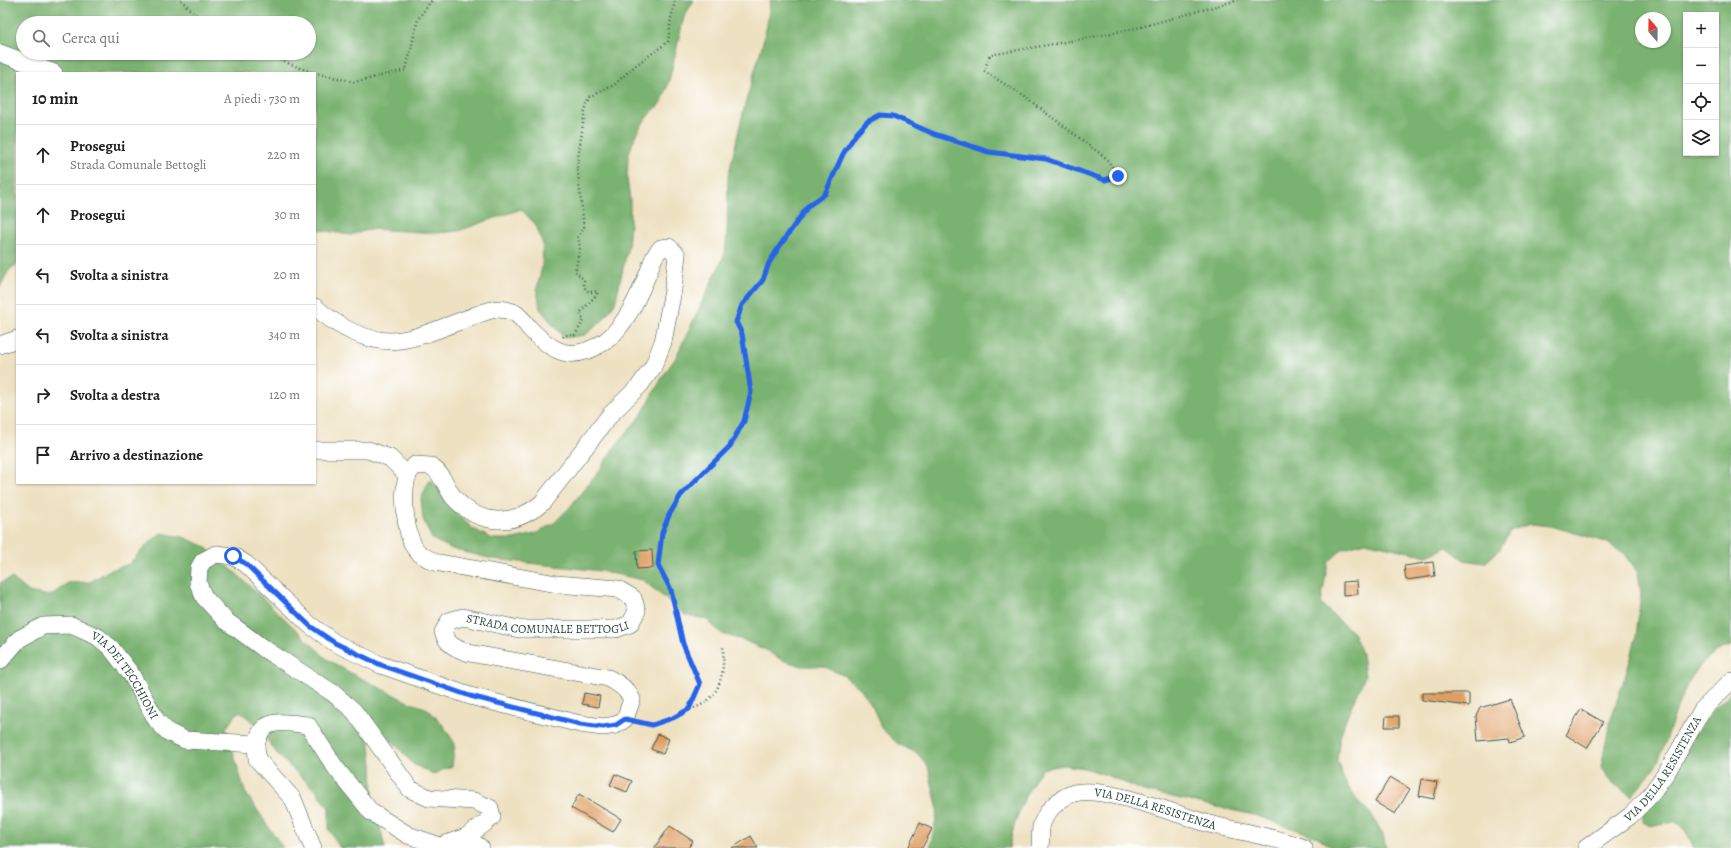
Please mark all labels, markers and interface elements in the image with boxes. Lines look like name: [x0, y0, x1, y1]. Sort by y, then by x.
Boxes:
north arrow: [1635, 12, 1671, 48]
map controls: [1683, 12, 1719, 156]
button: +: [1683, 12, 1719, 48]
search box: [16, 16, 316, 60]
icon: search: [30, 27, 52, 49]
text: Cerca qui: [62, 28, 120, 48]
button: −: [1683, 48, 1719, 84]
button: locate: [1683, 84, 1719, 120]
text: 10 min: [32, 87, 78, 110]
text: A piedi · 730 m: [224, 90, 300, 107]
button: layers: [1683, 120, 1719, 156]
text: Prosegui: [70, 136, 126, 156]
icon: ahead: [32, 144, 54, 166]
text: 220 m: [267, 146, 300, 163]
text: Strada Comunale Bettogli: [70, 156, 207, 173]
route end: [1109, 167, 1127, 185]
icon: ahead: [32, 204, 54, 226]
text: Prosegui: [70, 205, 126, 225]
text: 30 m: [274, 206, 300, 223]
icon: left: [32, 264, 54, 286]
text: Svolta a sinistra: [70, 265, 169, 285]
text: 20 m: [274, 266, 300, 283]
icon: left: [32, 324, 54, 346]
text: Svolta a sinistra: [70, 325, 169, 345]
text: 340 m: [268, 326, 300, 343]
icon: right: [32, 384, 54, 406]
text: Svolta a destra: [70, 385, 160, 405]
text: 120 m: [269, 386, 300, 403]
icon: arrive: [32, 444, 54, 466]
text: Arrivo a destinazione: [70, 445, 203, 465]
route start: [224, 547, 242, 565]
street label: STRADA COMUNALE BETTOGLI: [465, 610, 631, 637]
street label: VIA DEI TECCHIONI: [88, 627, 162, 722]
street label: VIA DELLA RESISTENZA: [1620, 712, 1705, 826]
street label: VIA DELLA RESISTENZA: [1092, 784, 1219, 834]

